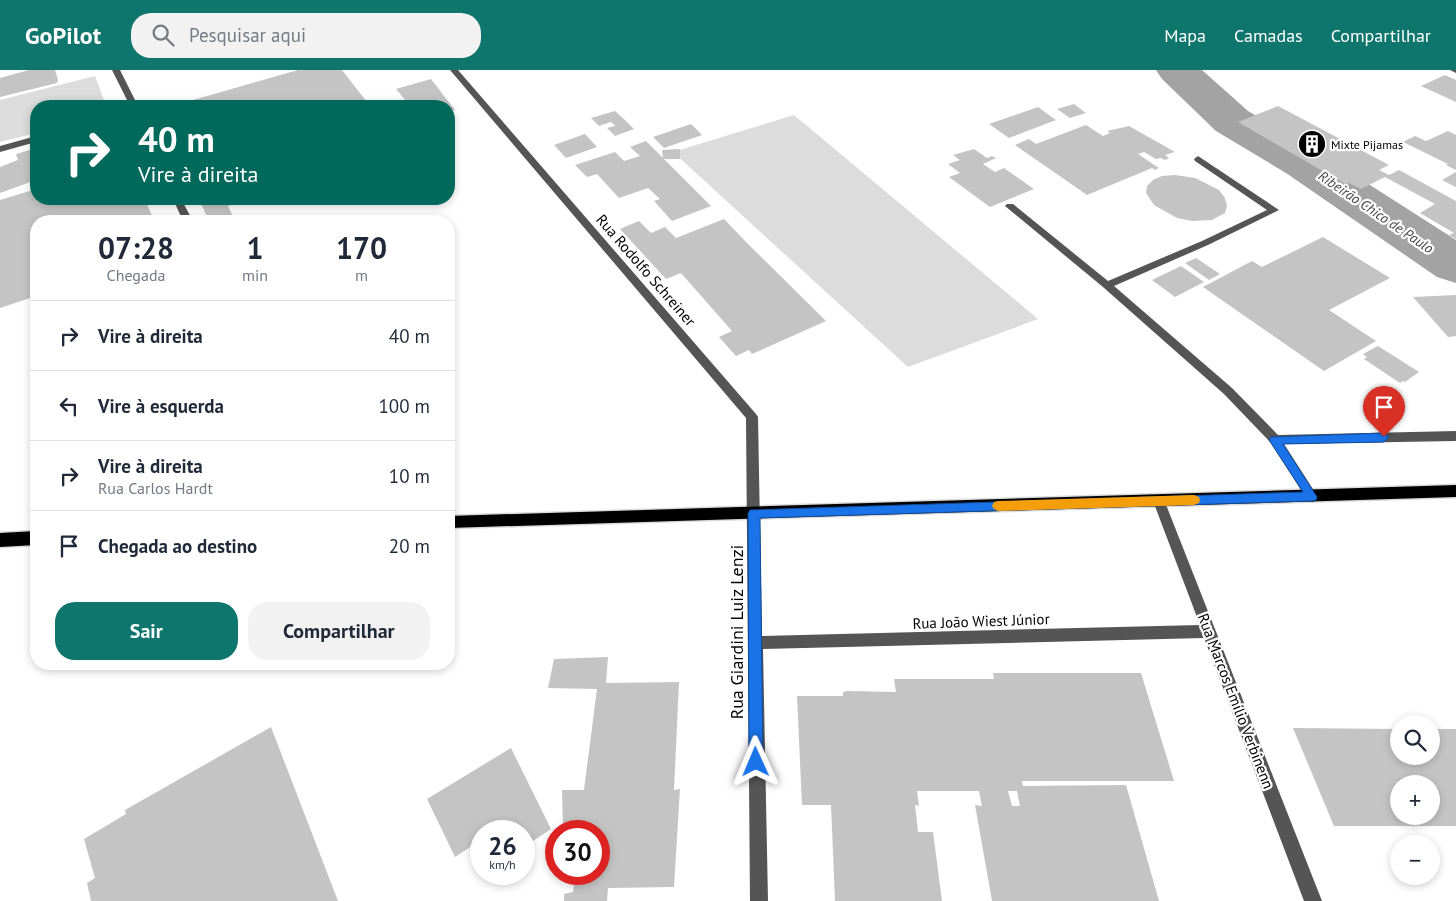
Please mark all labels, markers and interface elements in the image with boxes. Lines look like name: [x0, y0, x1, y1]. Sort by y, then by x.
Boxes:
search box: [131, 13, 481, 58]
text: GoPilot: [25, 20, 101, 51]
icon: search: [149, 21, 177, 49]
text: Pesquisar aqui: [189, 23, 306, 47]
text: Mapa: [1164, 24, 1206, 47]
text: Camadas: [1234, 24, 1303, 47]
text: Compartilhar: [1331, 24, 1431, 47]
text: 40 m: [138, 116, 215, 162]
icon: right: [55, 120, 120, 185]
building icon: Mixte Pijamas: [1297, 129, 1327, 159]
place label: Mixte Pijamas: [1331, 137, 1403, 152]
text: Vire à direita: [138, 160, 258, 188]
water label: Ribeirão Chico de Paulo: [1315, 167, 1437, 257]
street label: Rua Rodolfo Schreiner: [592, 210, 700, 330]
text: 07:28: [98, 228, 174, 267]
text: 1: [247, 228, 264, 267]
text: 170: [336, 228, 387, 267]
text: Chegada: [107, 265, 165, 285]
text: min: [242, 265, 268, 285]
text: m: [355, 265, 368, 285]
icon: right: [55, 322, 83, 350]
text: Vire à direita: [98, 324, 203, 348]
text: 40 m: [389, 324, 430, 348]
pin: [1363, 386, 1405, 437]
icon: left: [55, 392, 83, 420]
icon: arrive: [1370, 393, 1398, 421]
text: Vire à esquerda: [98, 394, 224, 418]
text: 100 m: [378, 394, 430, 418]
text: Vire à direita: [98, 454, 203, 478]
icon: right: [55, 462, 83, 490]
text: 10 m: [389, 464, 430, 488]
text: Rua Carlos Hardt: [98, 478, 213, 498]
icon: arrive: [55, 532, 83, 560]
text: Chegada ao destino: [98, 534, 257, 558]
text: 20 m: [389, 534, 430, 558]
street label: Rua Giardini Luiz Lenzi: [725, 545, 748, 719]
button: Sair: [55, 602, 238, 660]
button: Compartilhar: [248, 602, 430, 660]
street label: Rua João Wiest Júnior: [912, 609, 1050, 633]
street label: Rua Marcos Emílio Verbinenn: [1194, 611, 1278, 791]
map controls: [1390, 715, 1440, 885]
button: search: [1390, 715, 1440, 765]
position arrow: [729, 735, 781, 787]
button: +: [1390, 775, 1440, 825]
speed limit sign: 30: [545, 820, 610, 885]
text: 26: [488, 830, 517, 862]
button: −: [1390, 835, 1440, 885]
text: km/h: [489, 857, 516, 872]

